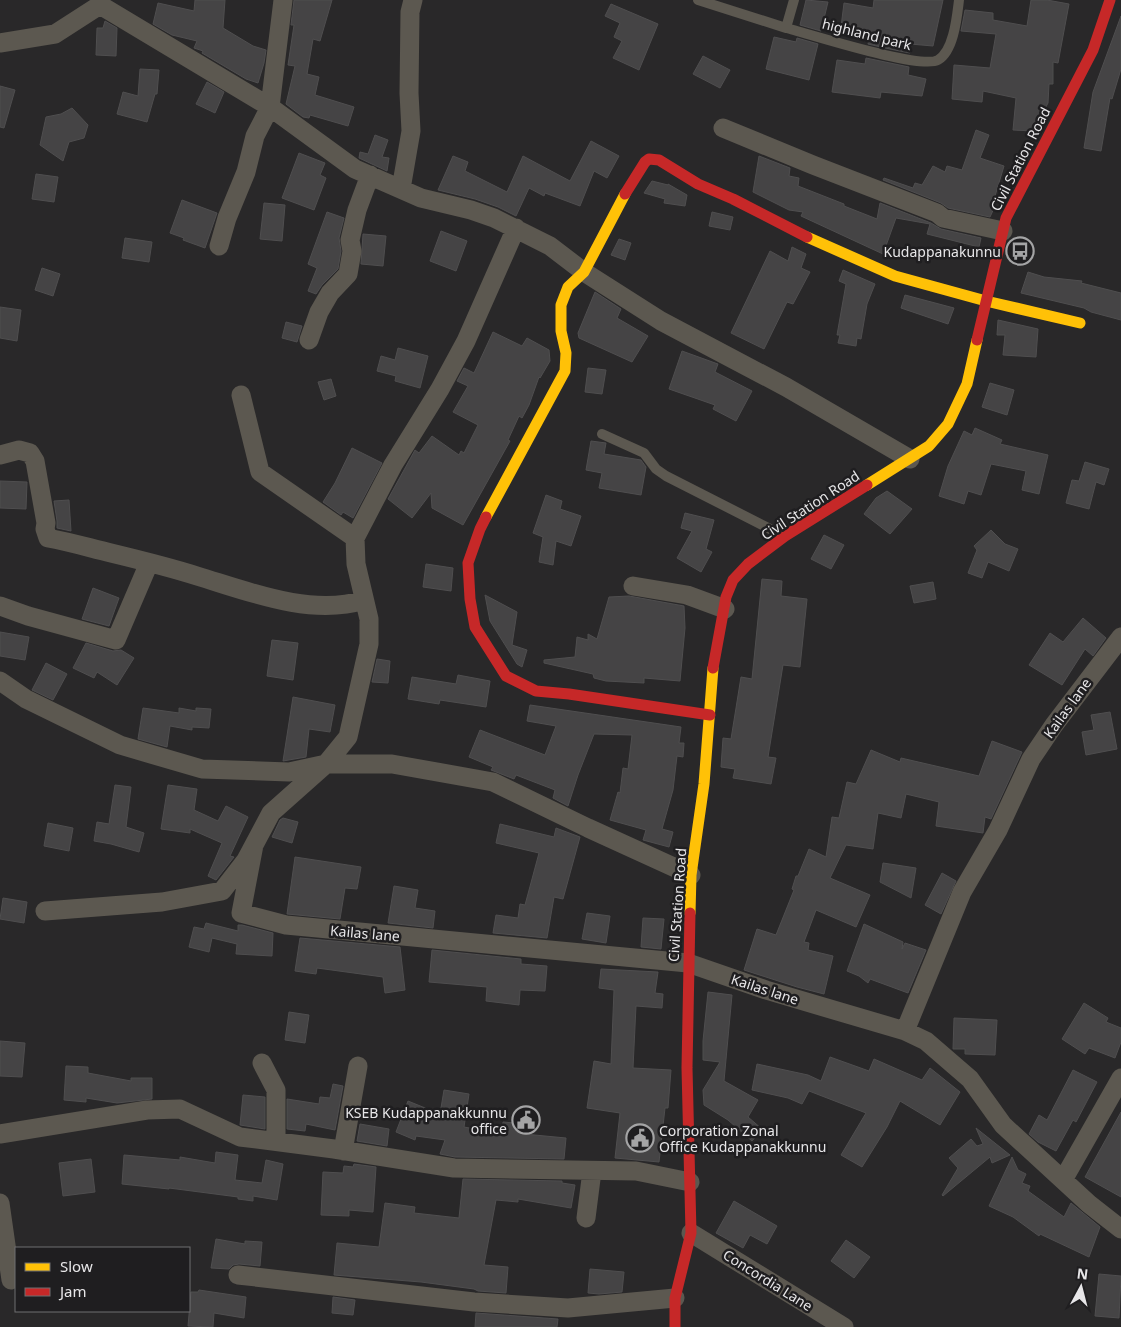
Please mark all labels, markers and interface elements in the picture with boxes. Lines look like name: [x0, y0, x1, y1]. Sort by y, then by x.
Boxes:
street label: highland park: [820, 14, 914, 54]
street label: Civil Station Road: [986, 104, 1054, 214]
bus stop icon: Kudappanakunnu: [1005, 236, 1035, 266]
place label: Kudappanakunnu: [884, 242, 1001, 261]
street label: Civil Station Road: [757, 466, 863, 544]
street label: Kailas lane: [1039, 674, 1095, 742]
street label: Civil Station Road: [664, 847, 690, 963]
street label: Kailas lane: [329, 920, 401, 946]
street label: Kailas lane: [729, 969, 801, 1009]
place label: KSEB Kudappanakkunnu office: [345, 1103, 507, 1138]
public building icon: KSEB Kudappanakkunnu office: [511, 1105, 541, 1135]
place label: Corporation Zonal Office Kudappanakkunnu: [659, 1121, 826, 1156]
public building icon: Corporation Zonal Office Kudappanakkunnu: [625, 1123, 655, 1153]
street label: Concordia Lane: [720, 1245, 816, 1315]
legend: [15, 1247, 190, 1312]
text: Slow: [60, 1256, 93, 1276]
north arrow: [1056, 1262, 1106, 1312]
text: N: [1076, 1263, 1089, 1284]
text: Jam: [58, 1281, 87, 1301]

